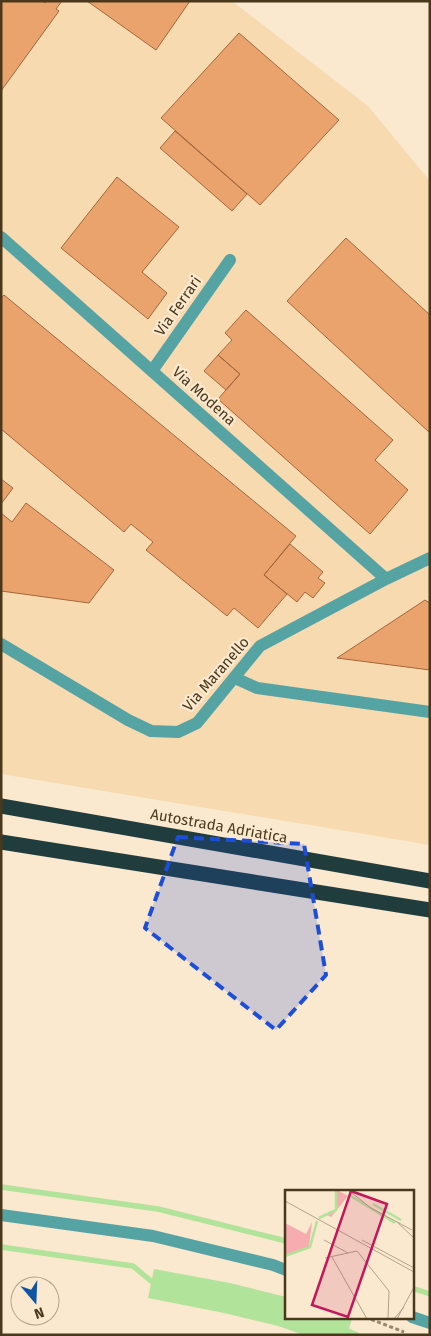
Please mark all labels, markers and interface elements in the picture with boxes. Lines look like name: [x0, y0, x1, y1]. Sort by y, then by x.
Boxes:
street label: Via Ferrari: [151, 273, 205, 339]
street label: Via Modena: [169, 363, 239, 429]
street label: Via Maranello: [179, 633, 253, 715]
street label: Autostrada Adriatica: [149, 805, 289, 847]
inset map: [285, 1190, 414, 1318]
north arrow: [10, 1276, 60, 1326]
text: N: [32, 1303, 46, 1322]

